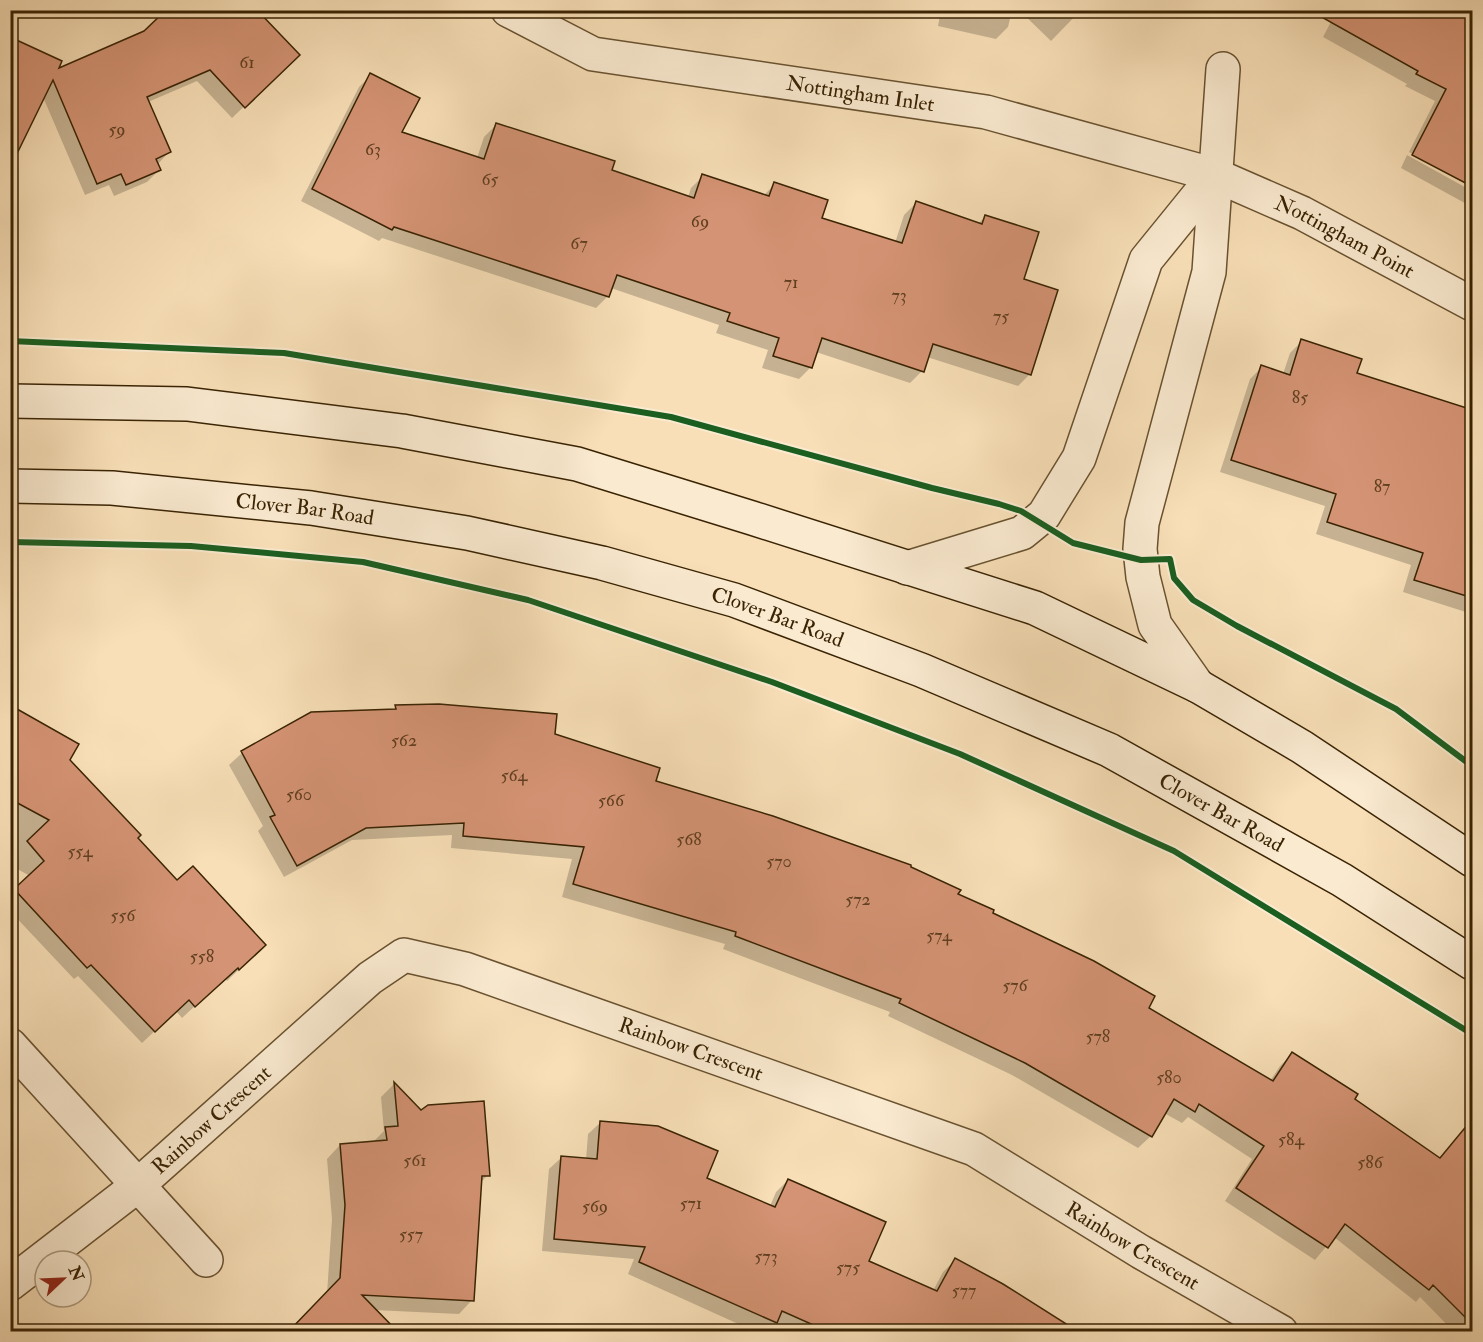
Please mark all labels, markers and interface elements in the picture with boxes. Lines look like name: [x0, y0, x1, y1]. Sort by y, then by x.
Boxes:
house number: 61: [239, 51, 255, 74]
street label: Nottingham Inlet: [784, 70, 936, 118]
house number: 59: [108, 118, 126, 141]
house number: 63: [365, 138, 381, 161]
house number: 65: [482, 168, 499, 191]
street label: Nottingham Point: [1270, 190, 1419, 285]
house number: 69: [691, 210, 709, 233]
house number: 67: [570, 232, 588, 255]
house number: 71: [784, 271, 798, 294]
house number: 73: [891, 284, 907, 307]
house number: 75: [993, 305, 1009, 328]
house number: 85: [1292, 386, 1308, 409]
house number: 87: [1374, 475, 1390, 498]
street label: Clover Bar Road: [234, 488, 376, 532]
street label: Clover Bar Road: [708, 581, 848, 654]
house number: 562: [391, 729, 417, 752]
house number: 564: [501, 764, 529, 787]
street label: Clover Bar Road: [1154, 767, 1289, 859]
house number: 560: [286, 783, 312, 806]
house number: 566: [598, 789, 625, 812]
house number: 568: [676, 828, 702, 851]
house number: 554: [67, 840, 94, 863]
house number: 570: [766, 850, 792, 873]
house number: 572: [845, 888, 871, 911]
house number: 556: [111, 904, 136, 927]
house number: 574: [926, 924, 953, 947]
house number: 558: [190, 945, 214, 968]
house number: 576: [1002, 974, 1029, 997]
street label: Rainbow Crescent: [615, 1011, 767, 1087]
house number: 578: [1086, 1025, 1110, 1048]
street label: Rainbow Crescent: [146, 1059, 277, 1181]
house number: 580: [1156, 1066, 1182, 1089]
house number: 584: [1278, 1128, 1305, 1151]
house number: 561: [403, 1149, 427, 1172]
house number: 586: [1357, 1151, 1384, 1174]
house number: 571: [680, 1192, 702, 1215]
house number: 569: [582, 1195, 608, 1218]
street label: Rainbow Crescent: [1060, 1196, 1204, 1297]
house number: 557: [399, 1223, 423, 1246]
house number: 573: [754, 1245, 778, 1268]
north arrow: [33, 1249, 93, 1309]
house number: 575: [836, 1256, 860, 1279]
text: N: [63, 1262, 88, 1285]
house number: 577: [952, 1279, 976, 1302]

